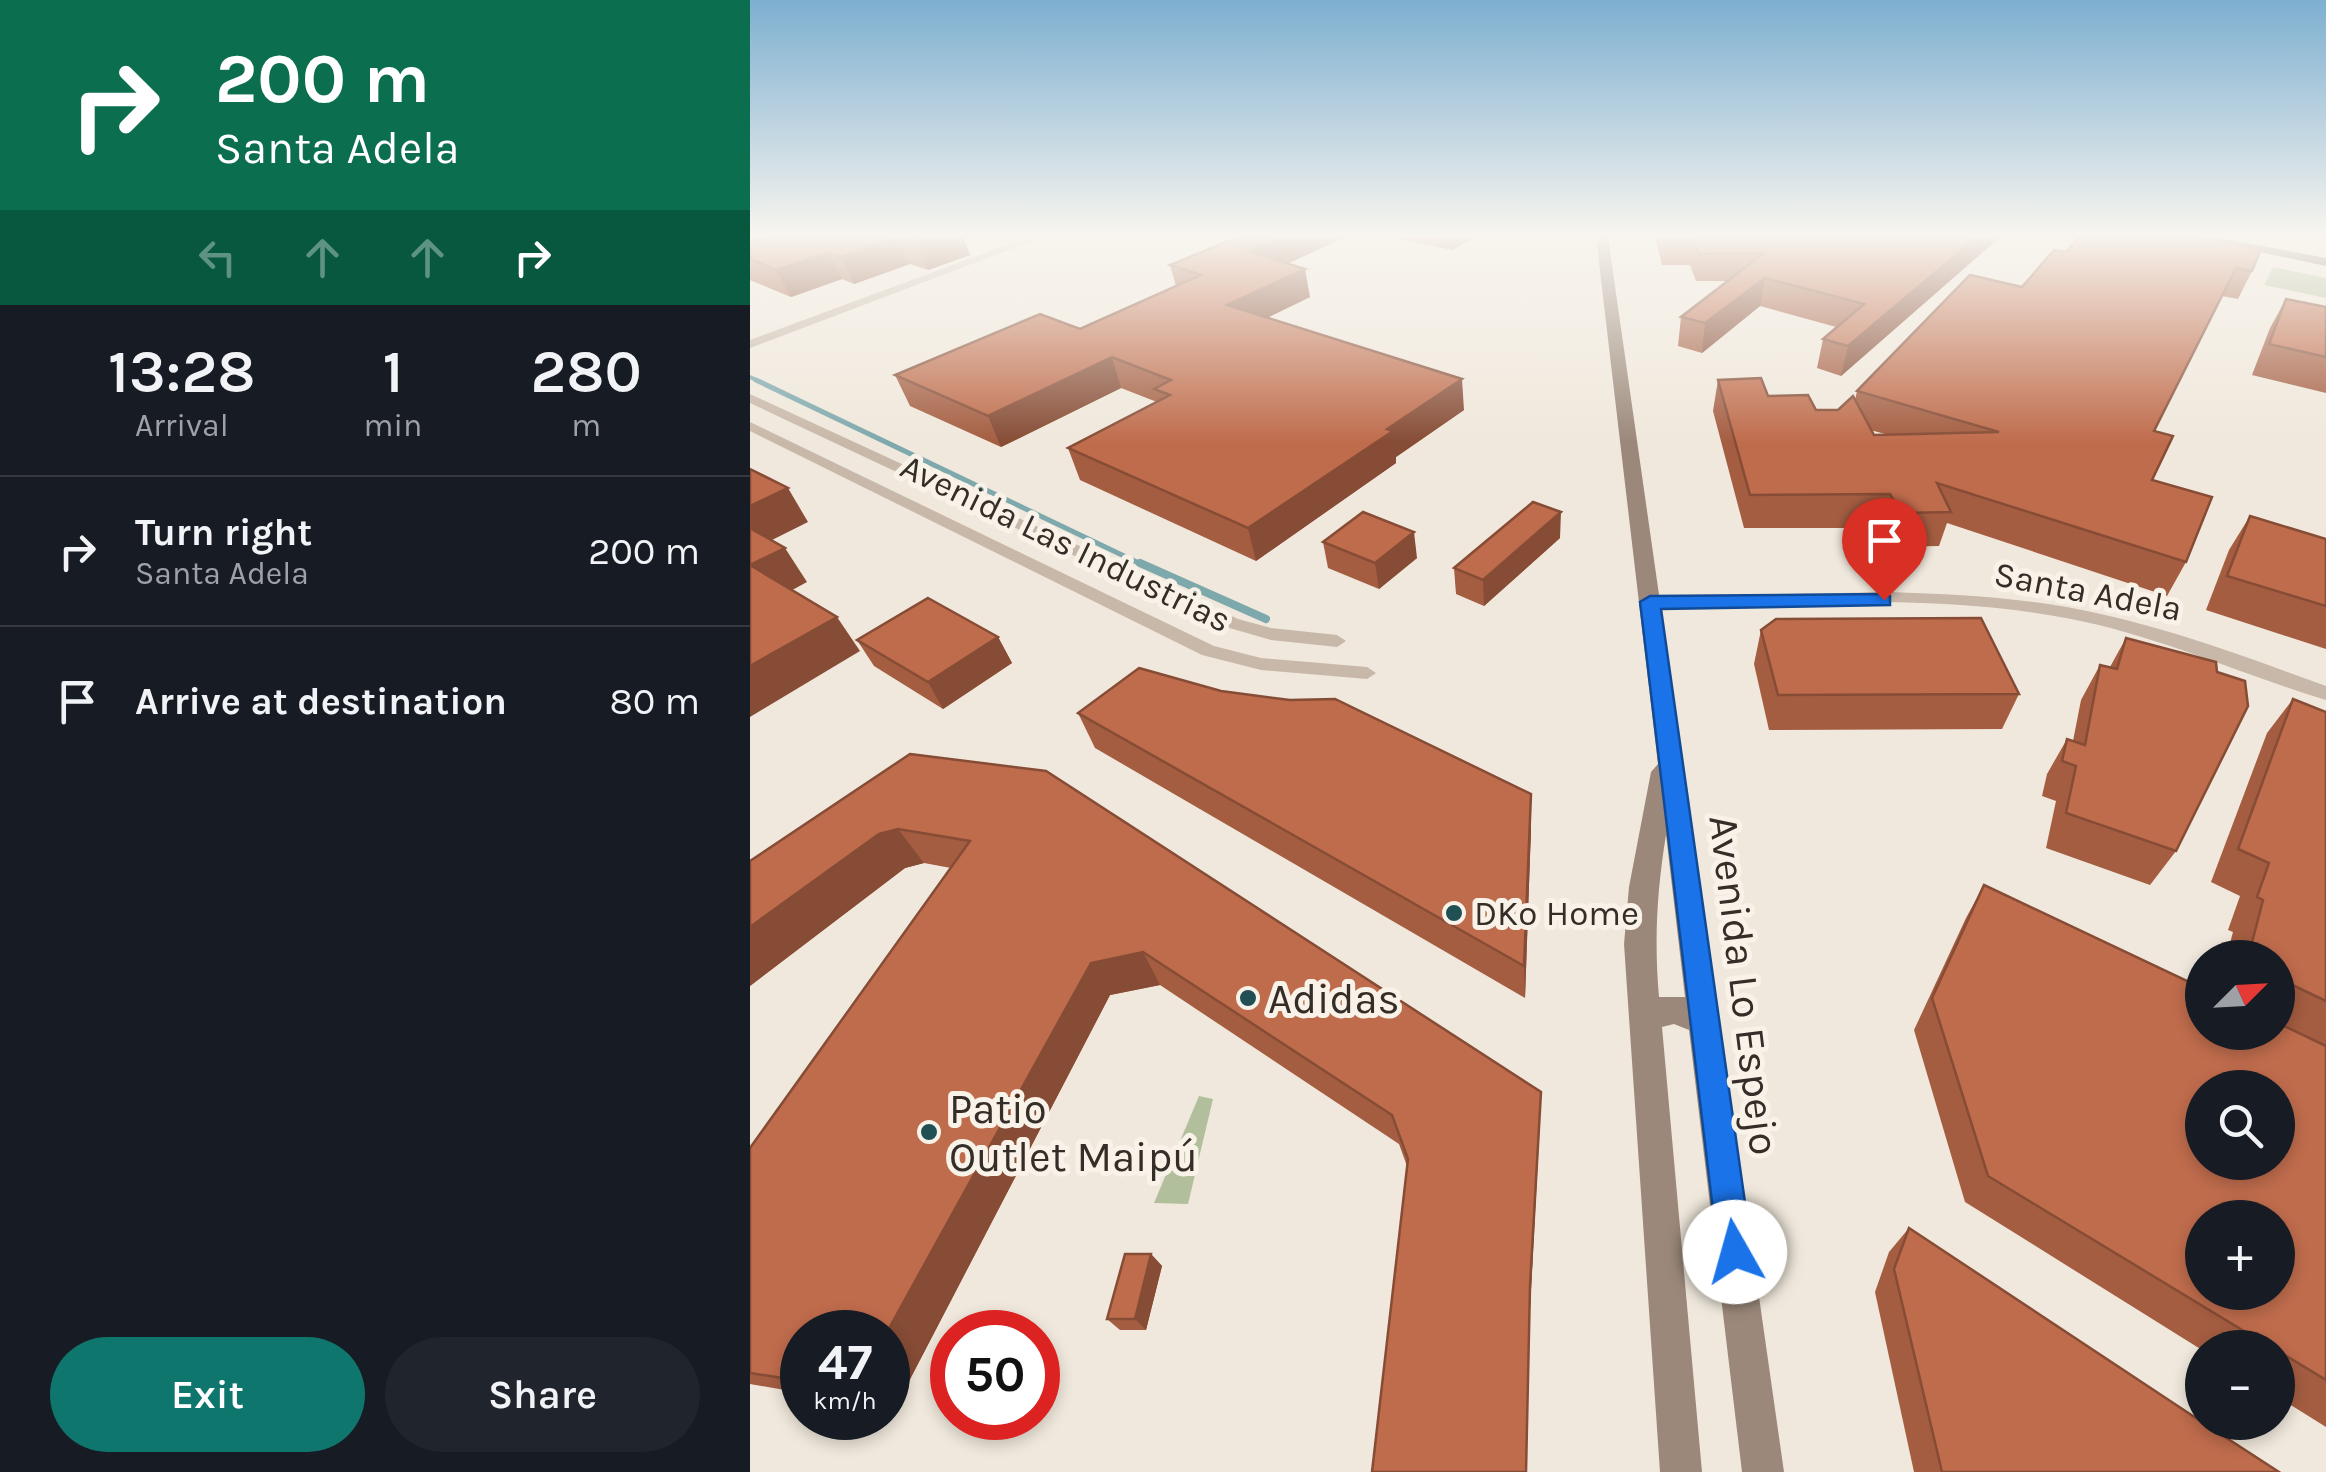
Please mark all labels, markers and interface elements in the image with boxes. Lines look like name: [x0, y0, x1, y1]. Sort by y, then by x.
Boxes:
text: 200 m: [215, 38, 430, 120]
icon: right: [50, 40, 180, 170]
text: Santa Adela: [215, 122, 460, 174]
icon: left: [190, 230, 245, 285]
icon: ahead: [295, 230, 350, 285]
icon: ahead: [400, 230, 455, 285]
icon: right: [505, 230, 560, 285]
text: 13:28: [108, 337, 256, 407]
text: 1: [382, 337, 403, 407]
text: 280: [530, 337, 642, 407]
text: Arrival: [135, 407, 229, 444]
text: min: [364, 407, 422, 444]
text: m: [571, 407, 601, 444]
street label: Avenida Las Industrias: [894, 446, 1238, 641]
pin: [1842, 498, 1927, 601]
text: Turn right: [135, 510, 312, 555]
icon: arrive: [1857, 513, 1912, 568]
icon: right: [50, 524, 105, 579]
text: 200 m: [588, 529, 700, 574]
street label: Santa Adela: [1991, 553, 2185, 630]
text: Santa Adela: [135, 555, 309, 592]
icon: arrive: [50, 674, 105, 729]
text: Arrive at destination: [135, 679, 507, 724]
text: 80 m: [610, 679, 700, 724]
street label: Avenida Lo Espejo: [1698, 812, 1790, 1158]
place label: DKo Home: [1474, 893, 1639, 934]
marker: DKo Home: [1443, 902, 1465, 924]
north arrow: [2185, 940, 2295, 1050]
map controls: [2185, 940, 2295, 1440]
place label: Adidas: [1268, 974, 1400, 1024]
marker: Adidas: [1237, 987, 1259, 1009]
button: search: [2185, 1070, 2295, 1180]
place label: Patio Outlet Maipú: [949, 1084, 1198, 1182]
marker: Patio Outlet Maipú: [918, 1121, 940, 1143]
position arrow: [1683, 1200, 1787, 1304]
button: +: [2185, 1200, 2295, 1310]
speed limit sign: 50: [930, 1310, 1060, 1440]
button: −: [2185, 1330, 2295, 1440]
text: 47: [818, 1333, 872, 1392]
button: Exit: [50, 1337, 365, 1452]
button: Share: [385, 1337, 700, 1452]
text: km/h: [813, 1386, 877, 1415]

